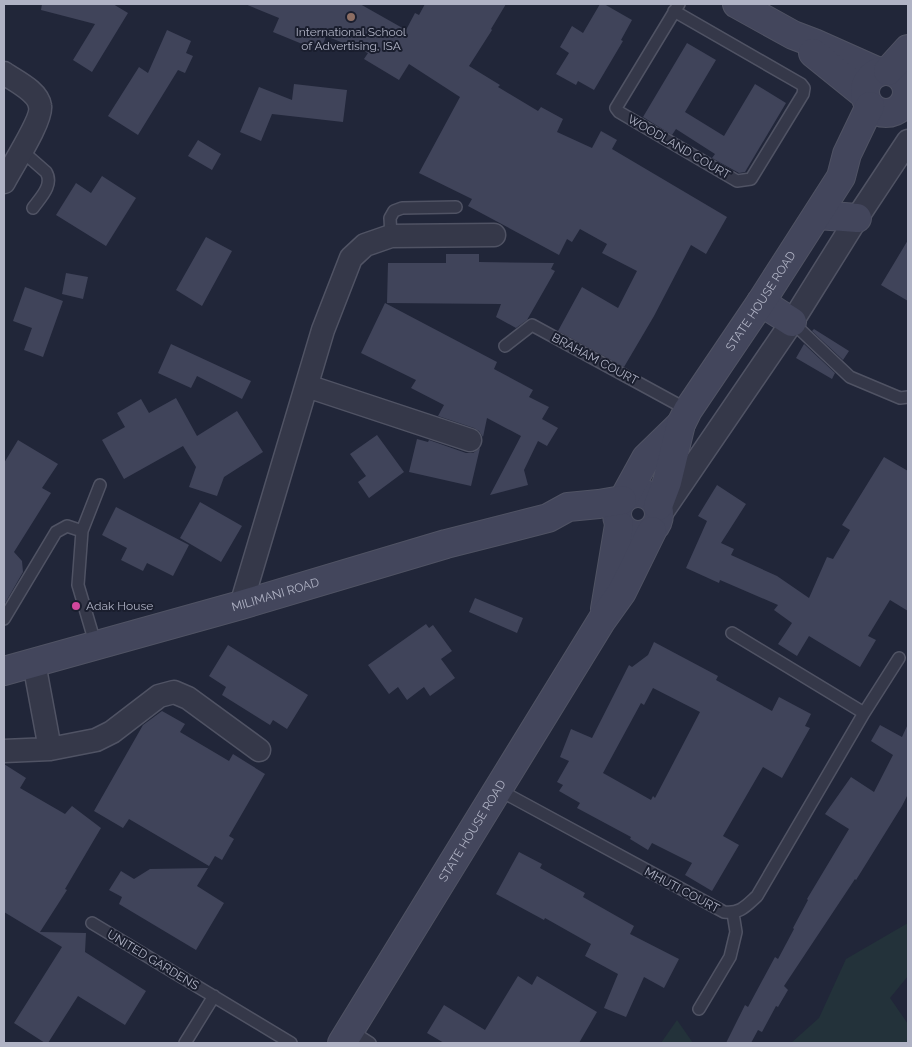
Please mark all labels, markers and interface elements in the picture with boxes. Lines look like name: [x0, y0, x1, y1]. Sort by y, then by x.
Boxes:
marker: International School of Advertising, ISA: [345, 11, 357, 23]
place label: International School of Advertising, ISA: [296, 25, 407, 53]
street label: WOODLAND COURT: [625, 112, 733, 182]
street label: STATE HOUSE ROAD: [723, 248, 799, 354]
street label: BRAHAM COURT: [549, 330, 641, 388]
street label: MILIMANI ROAD: [230, 575, 321, 614]
place label: Adak House: [86, 599, 153, 613]
marker: Adak House: [70, 600, 82, 612]
street label: STATE HOUSE ROAD: [436, 777, 509, 884]
street label: MHUTI COURT: [642, 864, 723, 916]
street label: UNITED GARDENS: [105, 927, 201, 993]

